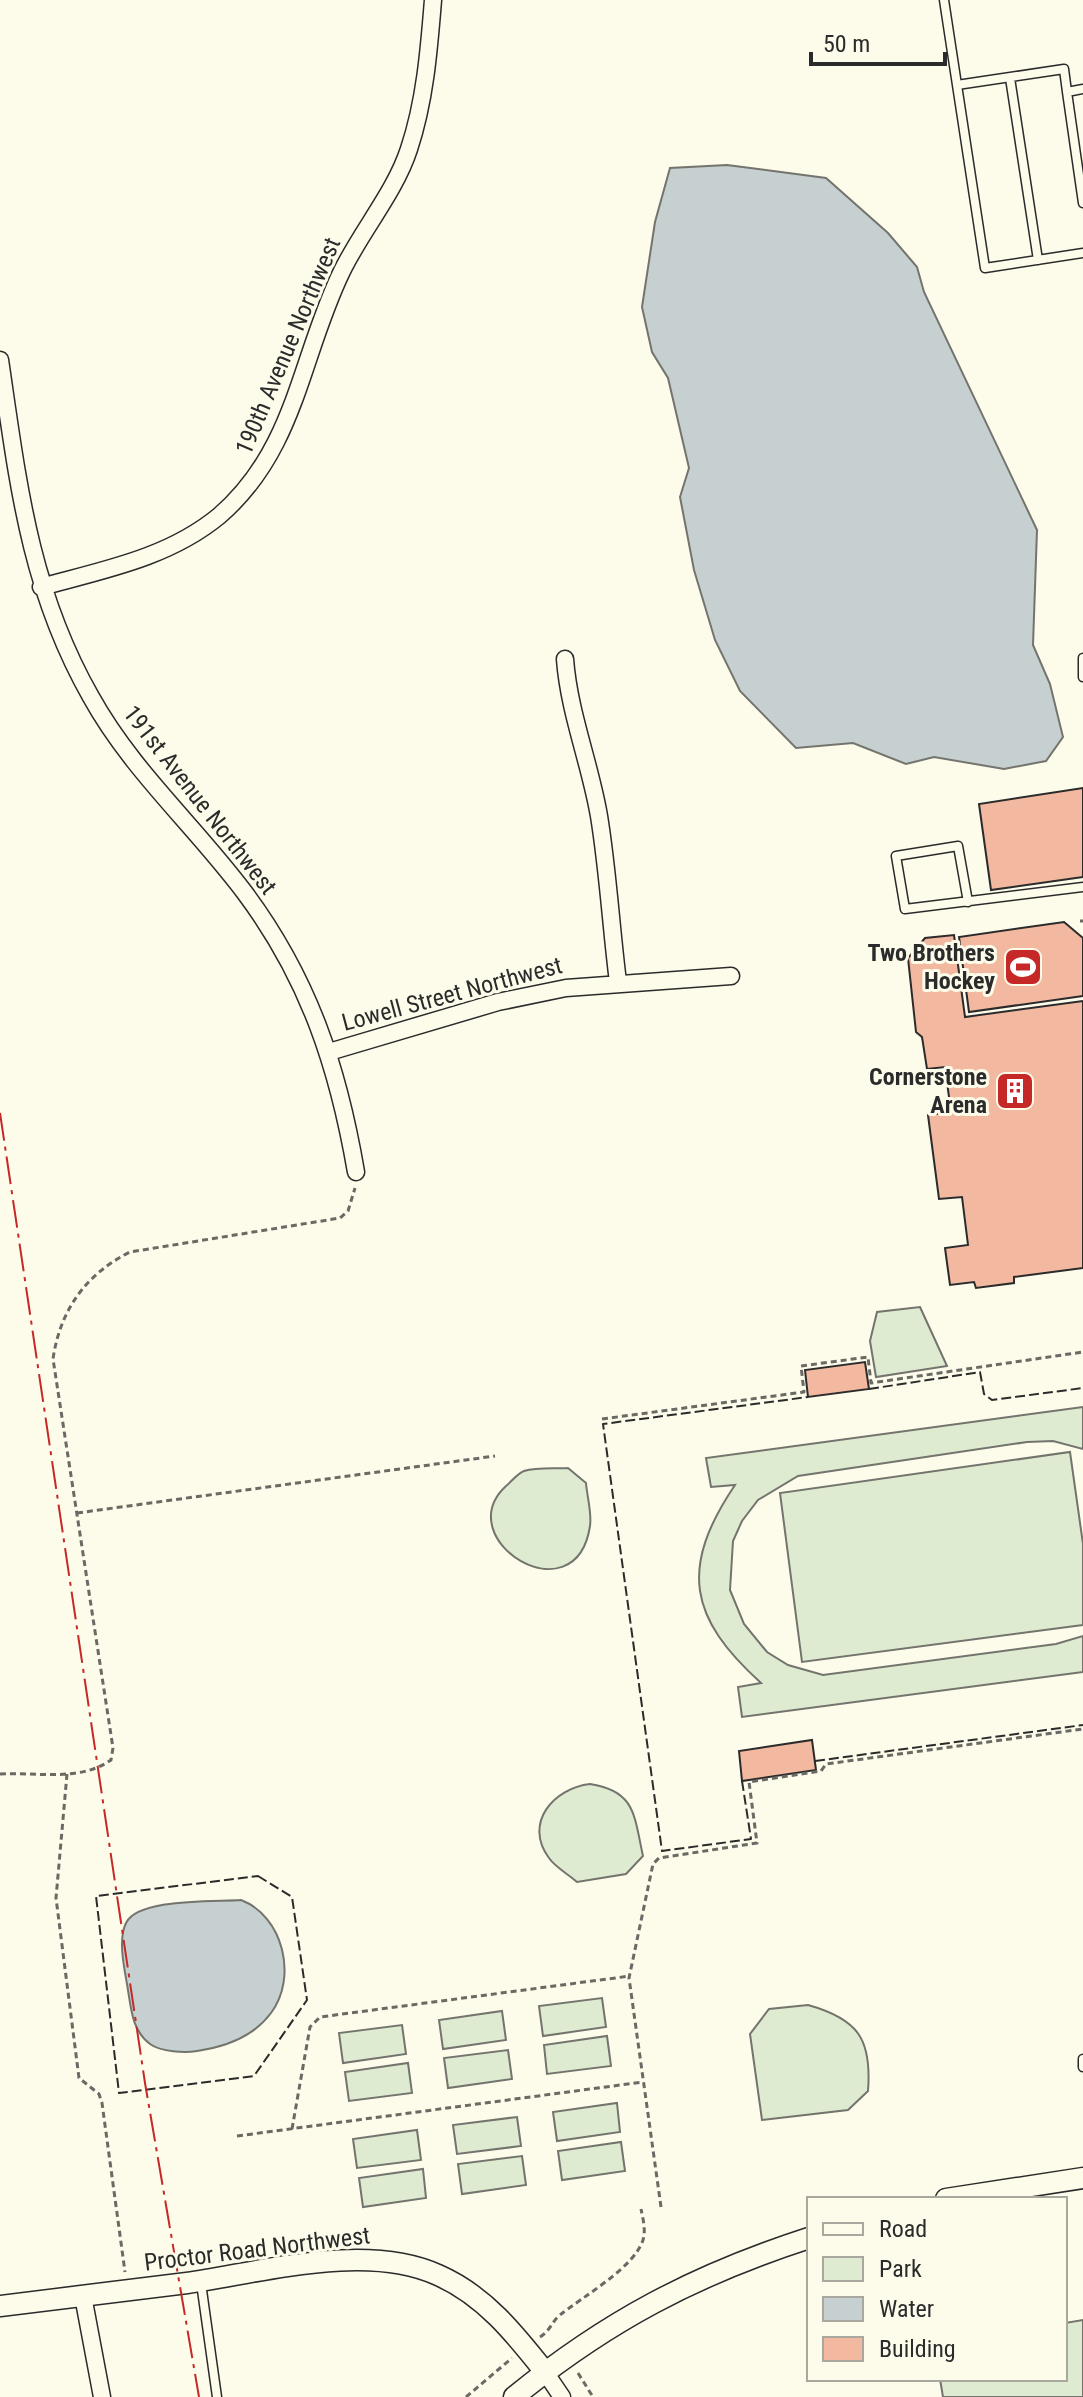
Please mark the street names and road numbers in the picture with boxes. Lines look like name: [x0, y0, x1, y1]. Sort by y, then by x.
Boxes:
street label: 190th Avenue Northwest: [230, 233, 346, 459]
street label: 191st Avenue Northwest: [118, 700, 282, 900]
street label: Lowell Street Northwest: [339, 951, 565, 1037]
street label: Proctor Road Northwest: [142, 2221, 372, 2277]

